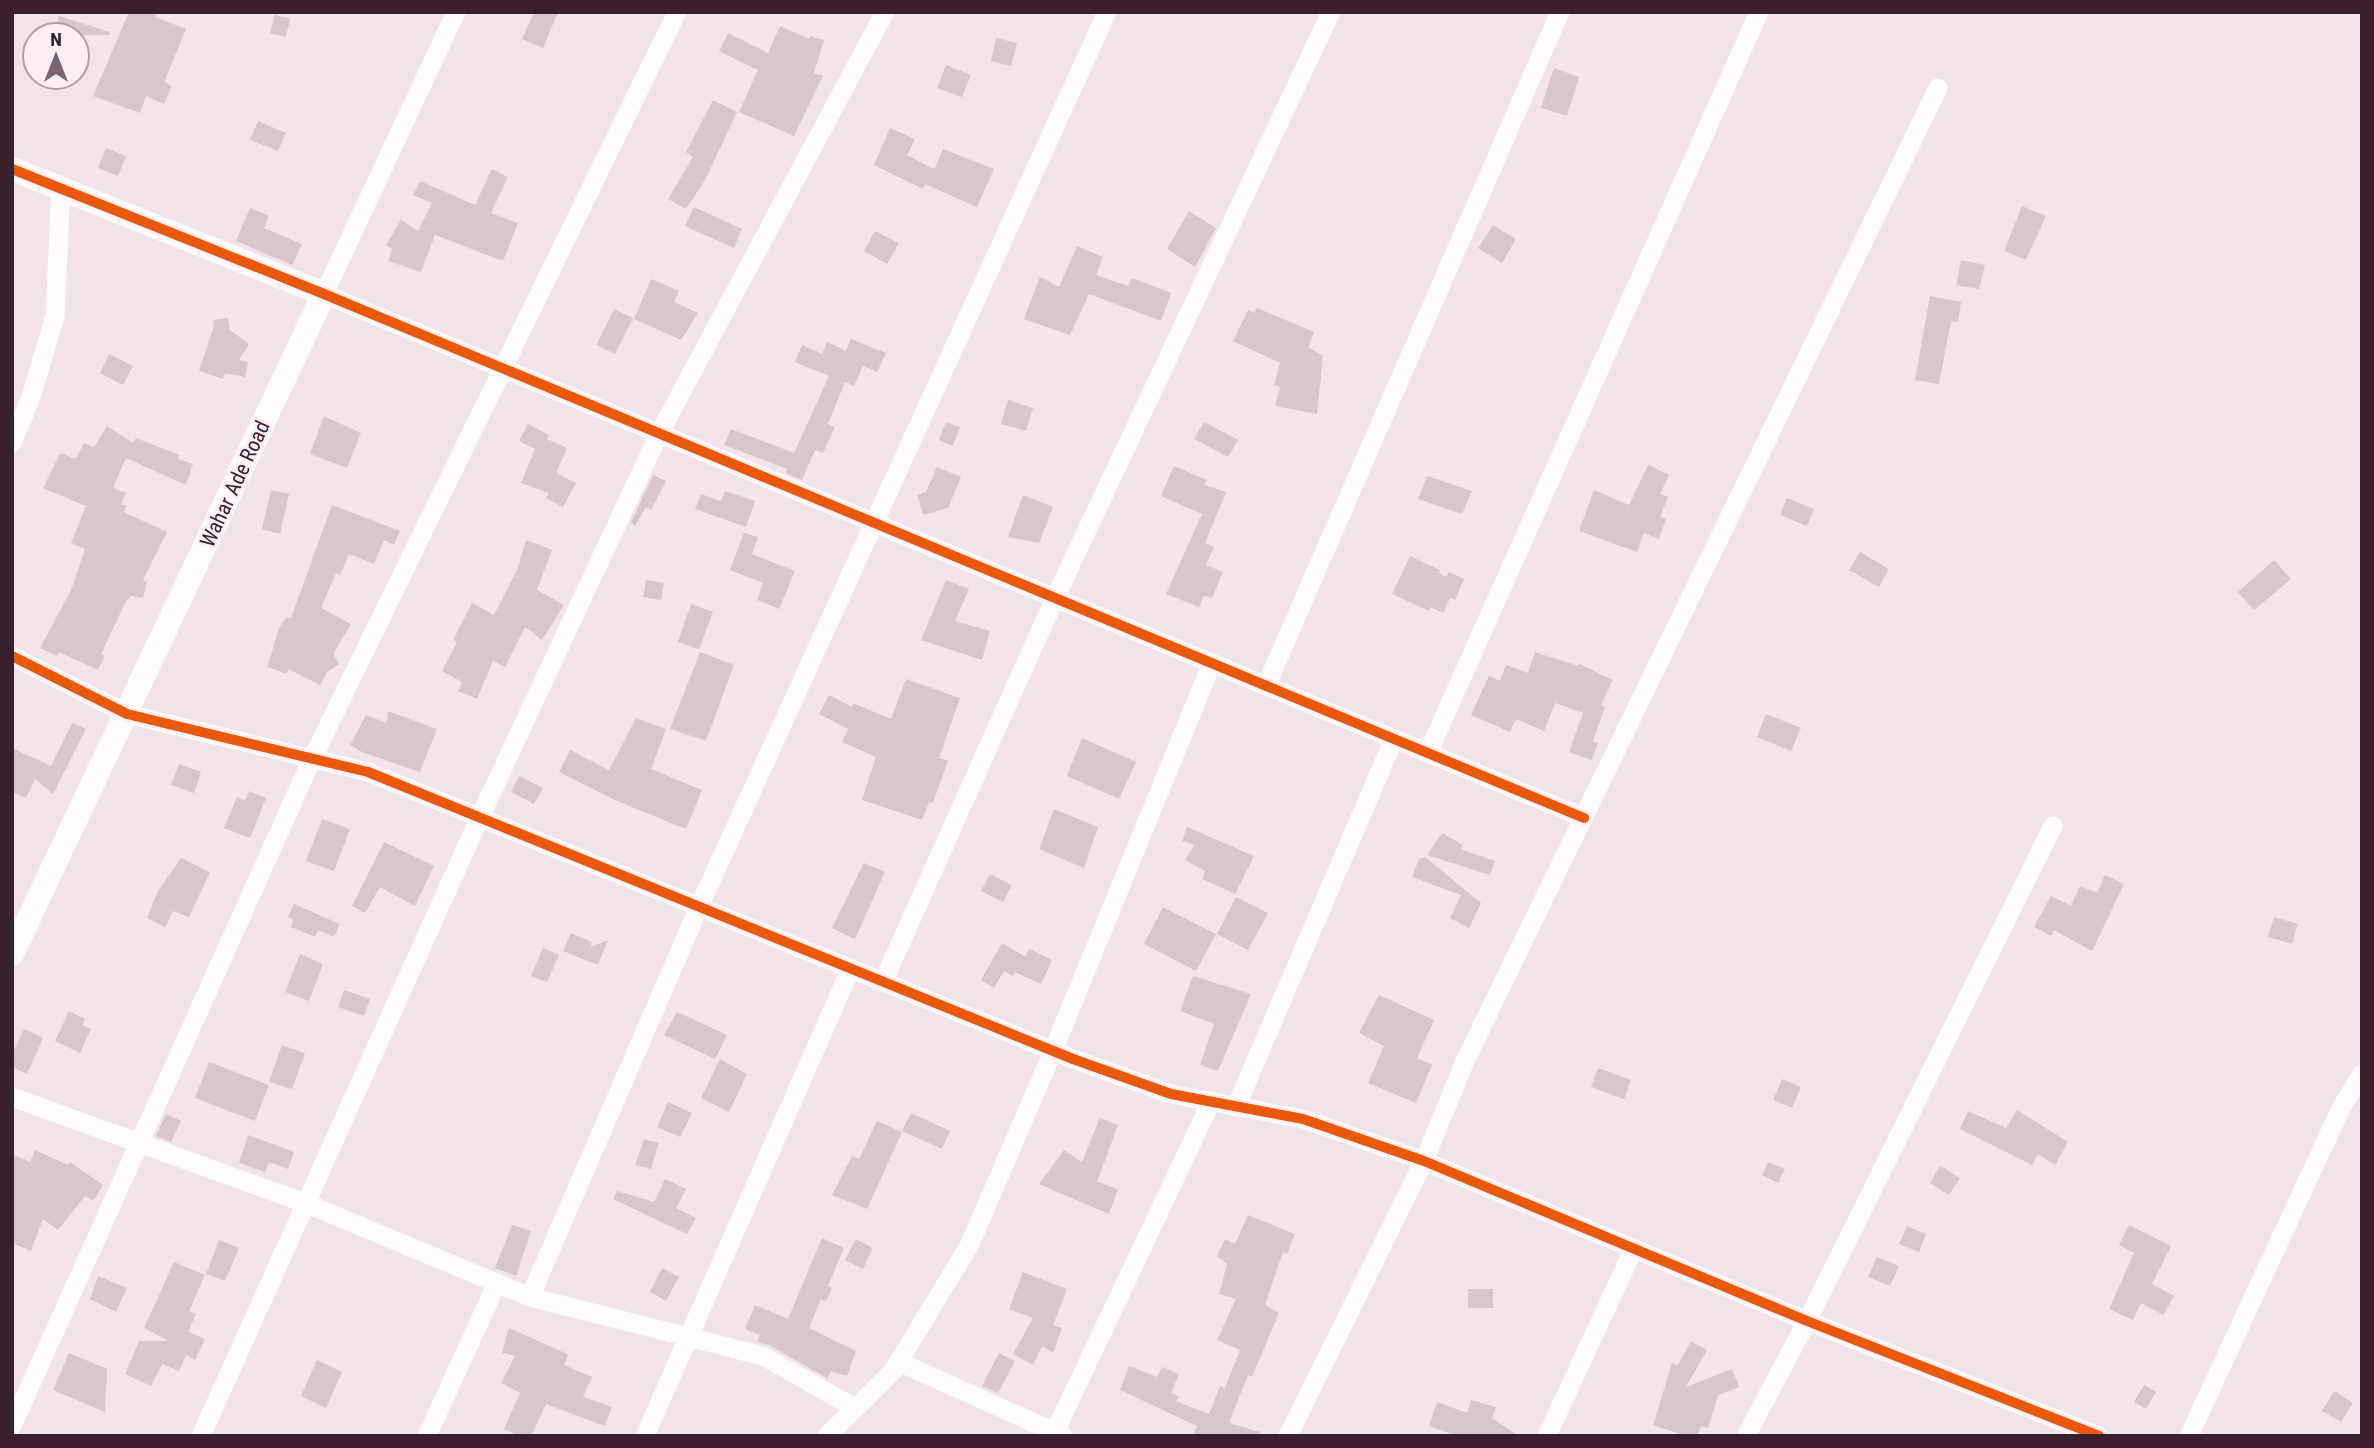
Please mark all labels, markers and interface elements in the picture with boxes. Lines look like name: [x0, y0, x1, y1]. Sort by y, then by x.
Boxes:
north arrow: [21, 21, 91, 91]
text: N: [50, 28, 62, 51]
street label: Wahar Ade Road: [195, 417, 275, 551]

